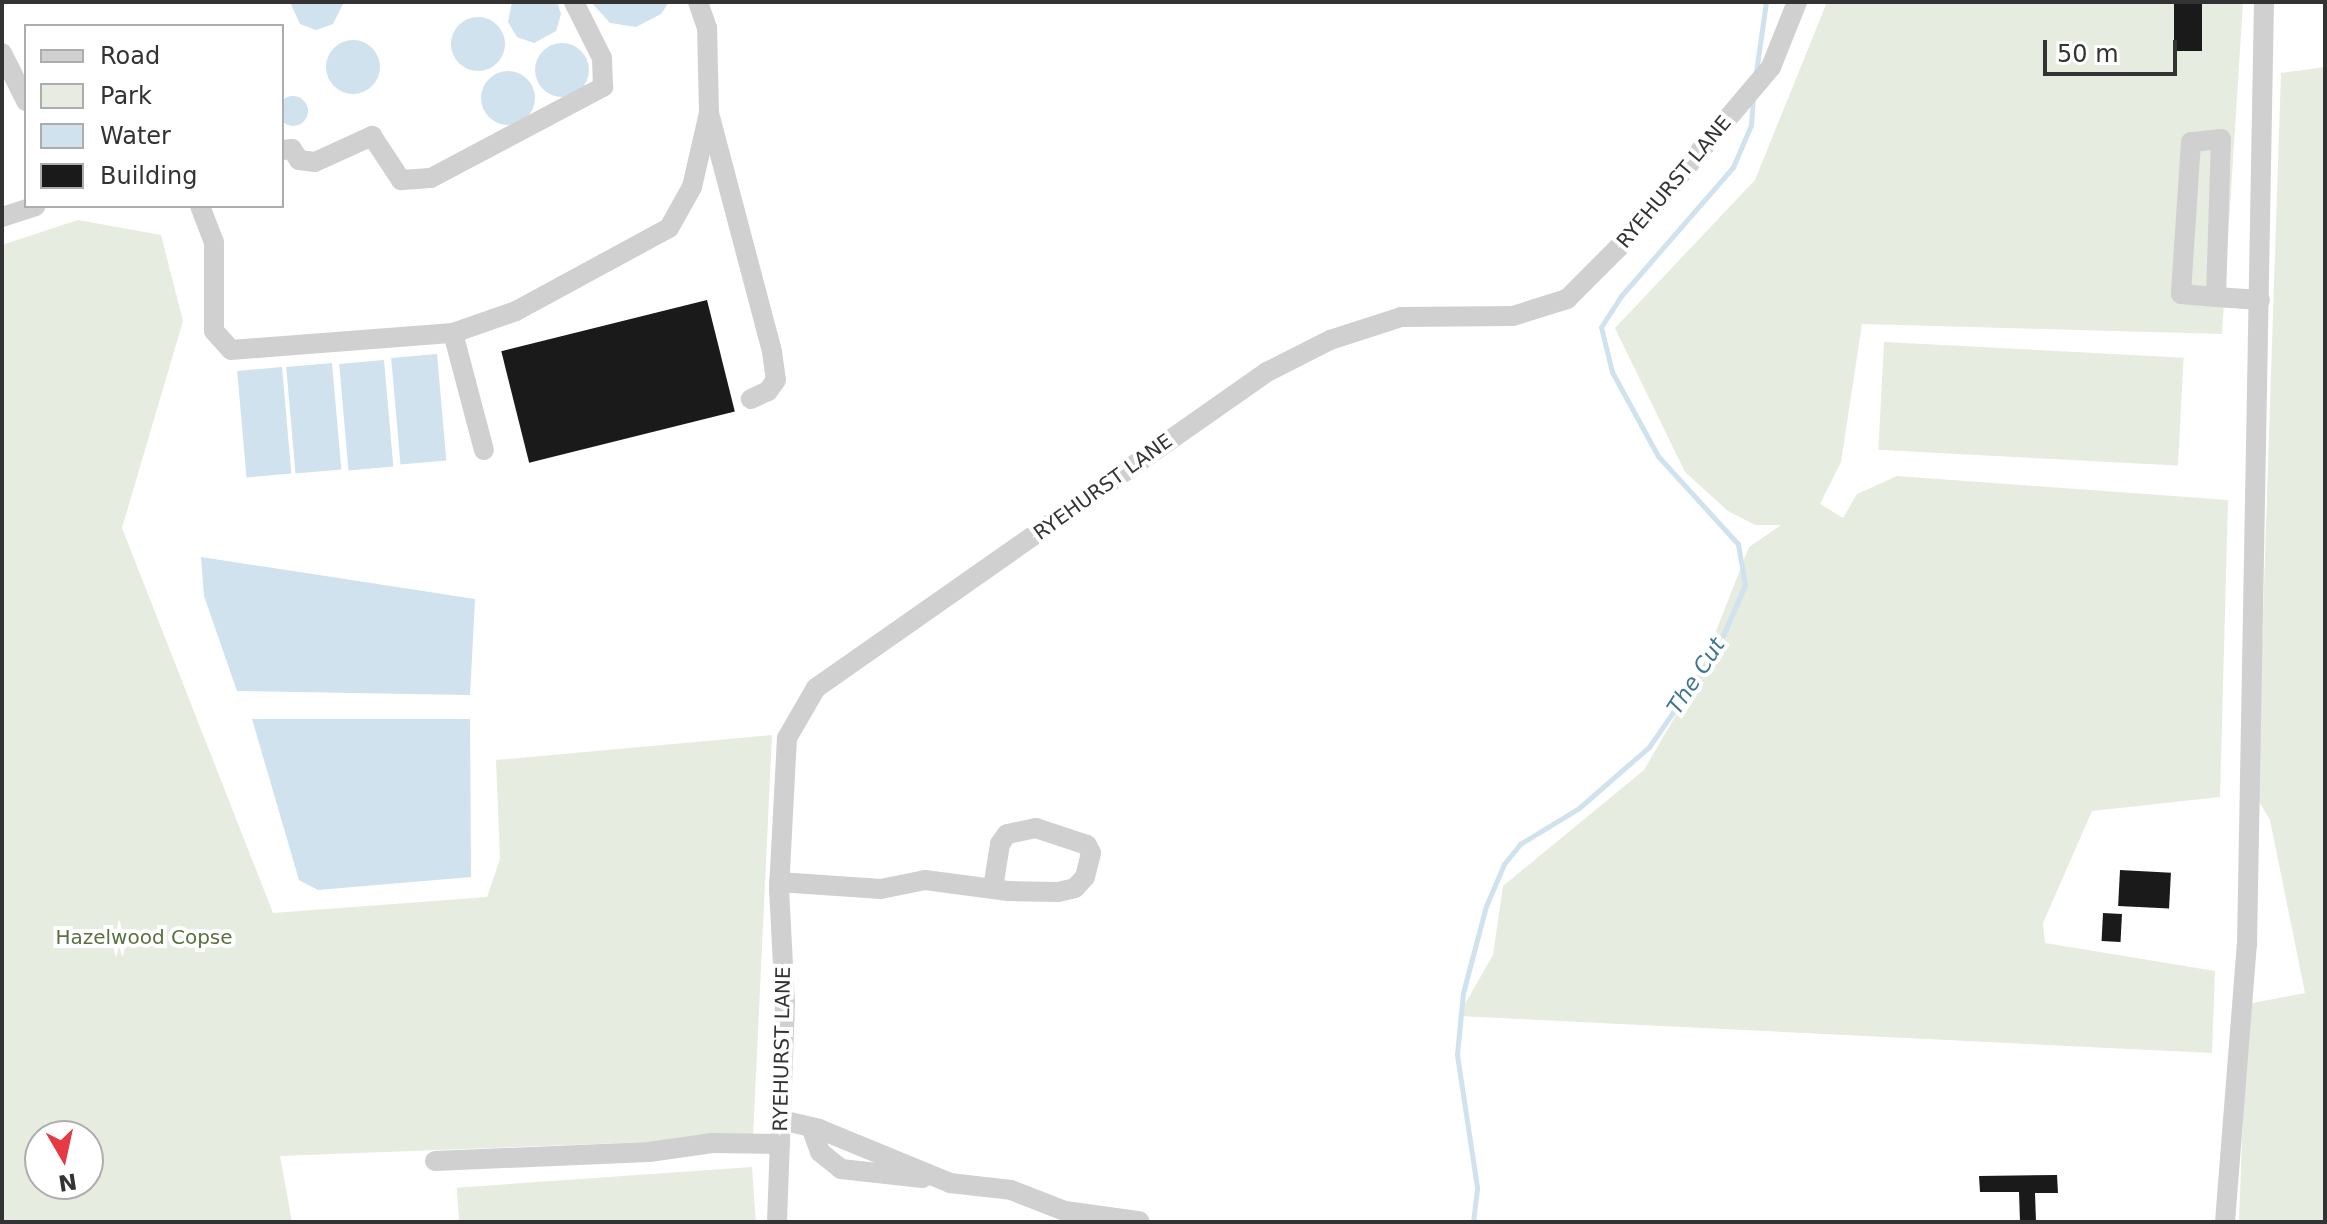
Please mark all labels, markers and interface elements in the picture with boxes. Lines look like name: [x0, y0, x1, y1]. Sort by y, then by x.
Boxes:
legend: [24, 24, 284, 208]
scale bar: [2047, 24, 2181, 74]
text: 50 m: [2057, 40, 2119, 68]
text: Road: [100, 42, 160, 70]
text: Park: [100, 82, 152, 110]
street label: RYEHURST LANE: [1612, 111, 1736, 253]
text: Water: [100, 122, 171, 150]
text: Building: [100, 162, 197, 190]
street label: RYEHURST LANE: [1029, 429, 1177, 545]
water label: The Cut: [1662, 633, 1730, 719]
park label: Hazelwood Copse: [55, 925, 233, 949]
street label: RYEHURST LANE: [769, 966, 795, 1132]
north arrow: [24, 1120, 104, 1200]
text: N: [56, 1168, 79, 1196]

